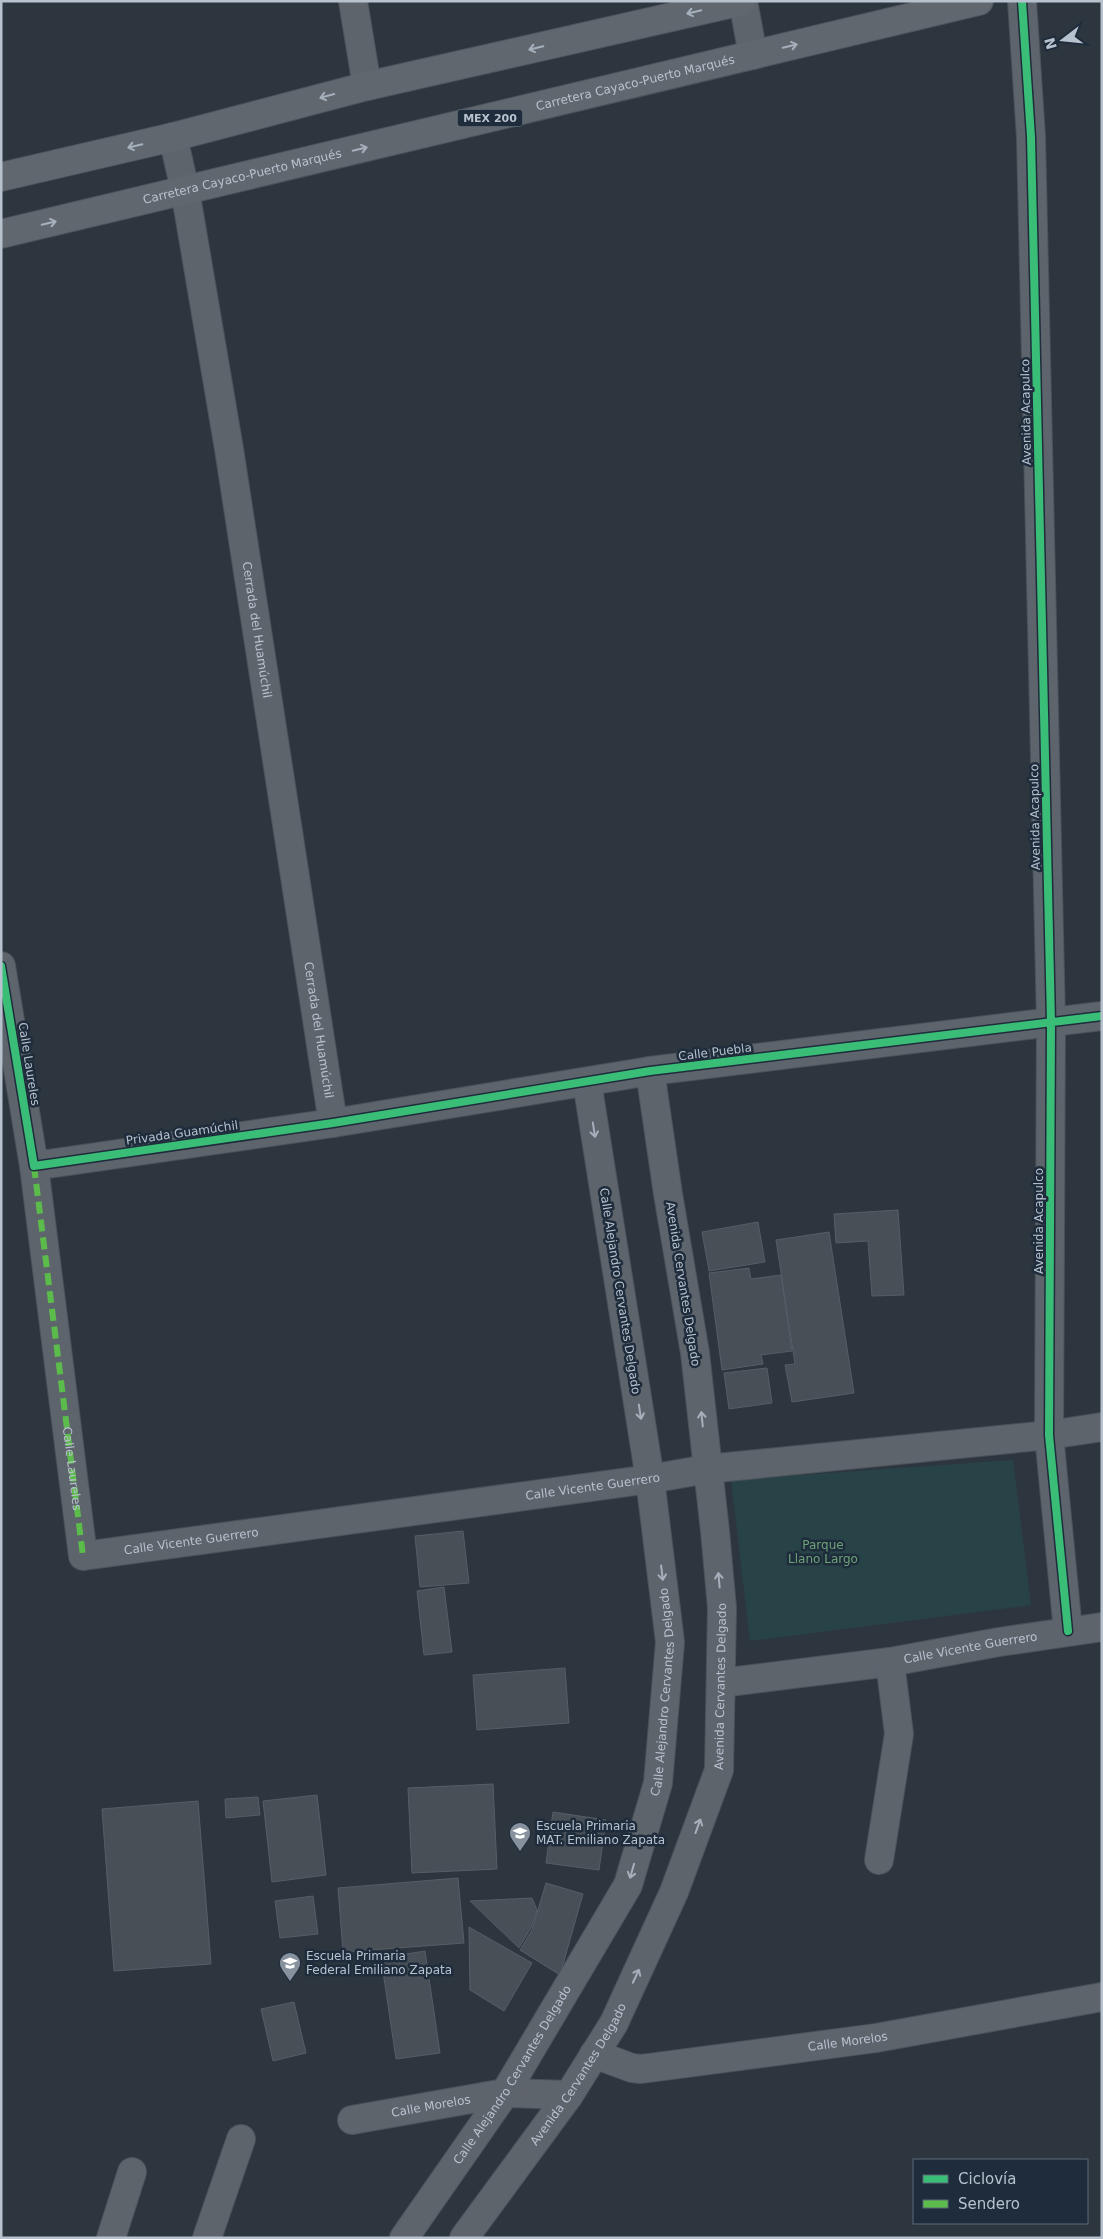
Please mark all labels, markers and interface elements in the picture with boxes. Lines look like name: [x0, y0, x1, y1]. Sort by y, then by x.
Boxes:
one-way arrow: [687, 8, 703, 17]
north arrow: [1038, 15, 1088, 65]
text: N: [1041, 36, 1060, 51]
one-way arrow: [782, 41, 798, 50]
one-way arrow: [528, 44, 544, 53]
street label: Carretera Cayaco-Puerto Marqués: [535, 52, 736, 113]
one-way arrow: [319, 92, 335, 102]
road number: MEX 200: [458, 110, 522, 126]
one-way arrow: [128, 142, 144, 151]
one-way arrow: [351, 144, 367, 153]
street label: Carretera Cayaco-Puerto Marqués: [142, 146, 343, 207]
one-way arrow: [40, 218, 56, 227]
street label: Avenida Acapulco: [1018, 359, 1034, 465]
street label: Cerrada del Huamúchil: [239, 561, 274, 699]
street label: Avenida Acapulco: [1027, 764, 1043, 870]
street label: Cerrada del Huamúchil: [301, 961, 336, 1099]
street label: Calle Laureles: [15, 1021, 43, 1107]
street label: Calle Puebla: [677, 1041, 753, 1063]
street label: Privada Guamúchil: [125, 1118, 239, 1148]
one-way arrow: [590, 1122, 600, 1138]
street label: Avenida Acapulco: [1032, 1168, 1046, 1274]
street label: Calle Alejandro Cervantes Delgado: [597, 1187, 643, 1395]
street label: Avenida Cervantes Delgado: [663, 1201, 703, 1367]
one-way arrow: [635, 1403, 645, 1419]
one-way arrow: [697, 1411, 707, 1427]
street label: Calle Laureles: [60, 1426, 84, 1511]
street label: Calle Vicente Guerrero: [524, 1470, 661, 1503]
street label: Calle Vicente Guerrero: [123, 1525, 259, 1557]
park label: Parque Llano Largo: [788, 1538, 858, 1566]
one-way arrow: [657, 1564, 667, 1580]
one-way arrow: [715, 1573, 724, 1589]
street label: Calle Alejandro Cervantes Delgado: [648, 1587, 677, 1798]
street label: Avenida Cervantes Delgado: [712, 1602, 729, 1770]
street label: Calle Vicente Guerrero: [902, 1629, 1038, 1666]
place label: Escuela Primaria MAT. Emiliano Zapata: [536, 1819, 665, 1847]
one-way arrow: [694, 1819, 703, 1835]
school or university icon: Escuela Primaria MAT. Emiliano Zapata: [508, 1821, 532, 1852]
one-way arrow: [627, 1862, 637, 1878]
place label: Escuela Primaria Federal Emiliano Zapata: [306, 1949, 452, 1977]
school or university icon: Escuela Primaria Federal Emiliano Zapata: [278, 1951, 302, 1982]
one-way arrow: [632, 1969, 641, 1984]
street label: Calle Alejandro Cervantes Delgado: [450, 1983, 574, 2167]
street label: Avenida Cervantes Delgado: [527, 2001, 629, 2148]
street label: Calle Morelos: [807, 2029, 889, 2054]
street label: Calle Morelos: [390, 2092, 472, 2120]
legend: [913, 2159, 1088, 2224]
text: Ciclovía: [958, 2170, 1016, 2188]
text: Sendero: [958, 2195, 1020, 2213]

